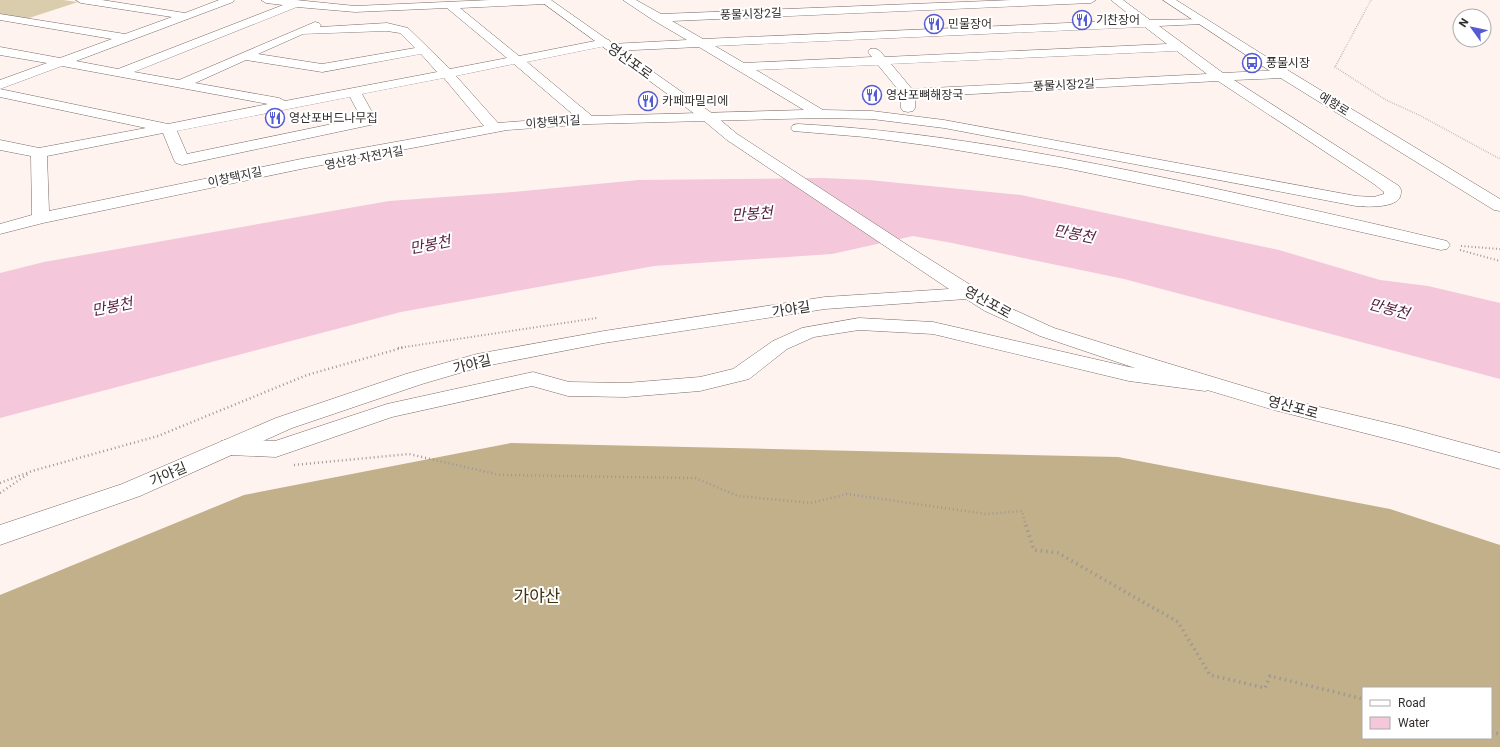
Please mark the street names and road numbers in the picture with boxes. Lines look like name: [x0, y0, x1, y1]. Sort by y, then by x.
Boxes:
street label: 풍물시장2길: [720, 6, 782, 22]
street label: 영산포로: [604, 39, 656, 83]
street label: 풍물시장2길: [1033, 76, 1095, 94]
street label: 예향로: [1316, 89, 1352, 119]
street label: 이창택지길: [525, 113, 581, 131]
street label: 영산강 자전거길: [323, 143, 405, 173]
street label: 이창택지길: [207, 164, 263, 190]
street label: 영산포로: [962, 283, 1015, 322]
street label: 가야길: [771, 298, 811, 320]
street label: 가야길: [451, 352, 493, 376]
street label: 영산포로: [1266, 393, 1320, 421]
street label: 가야길: [147, 459, 189, 489]

